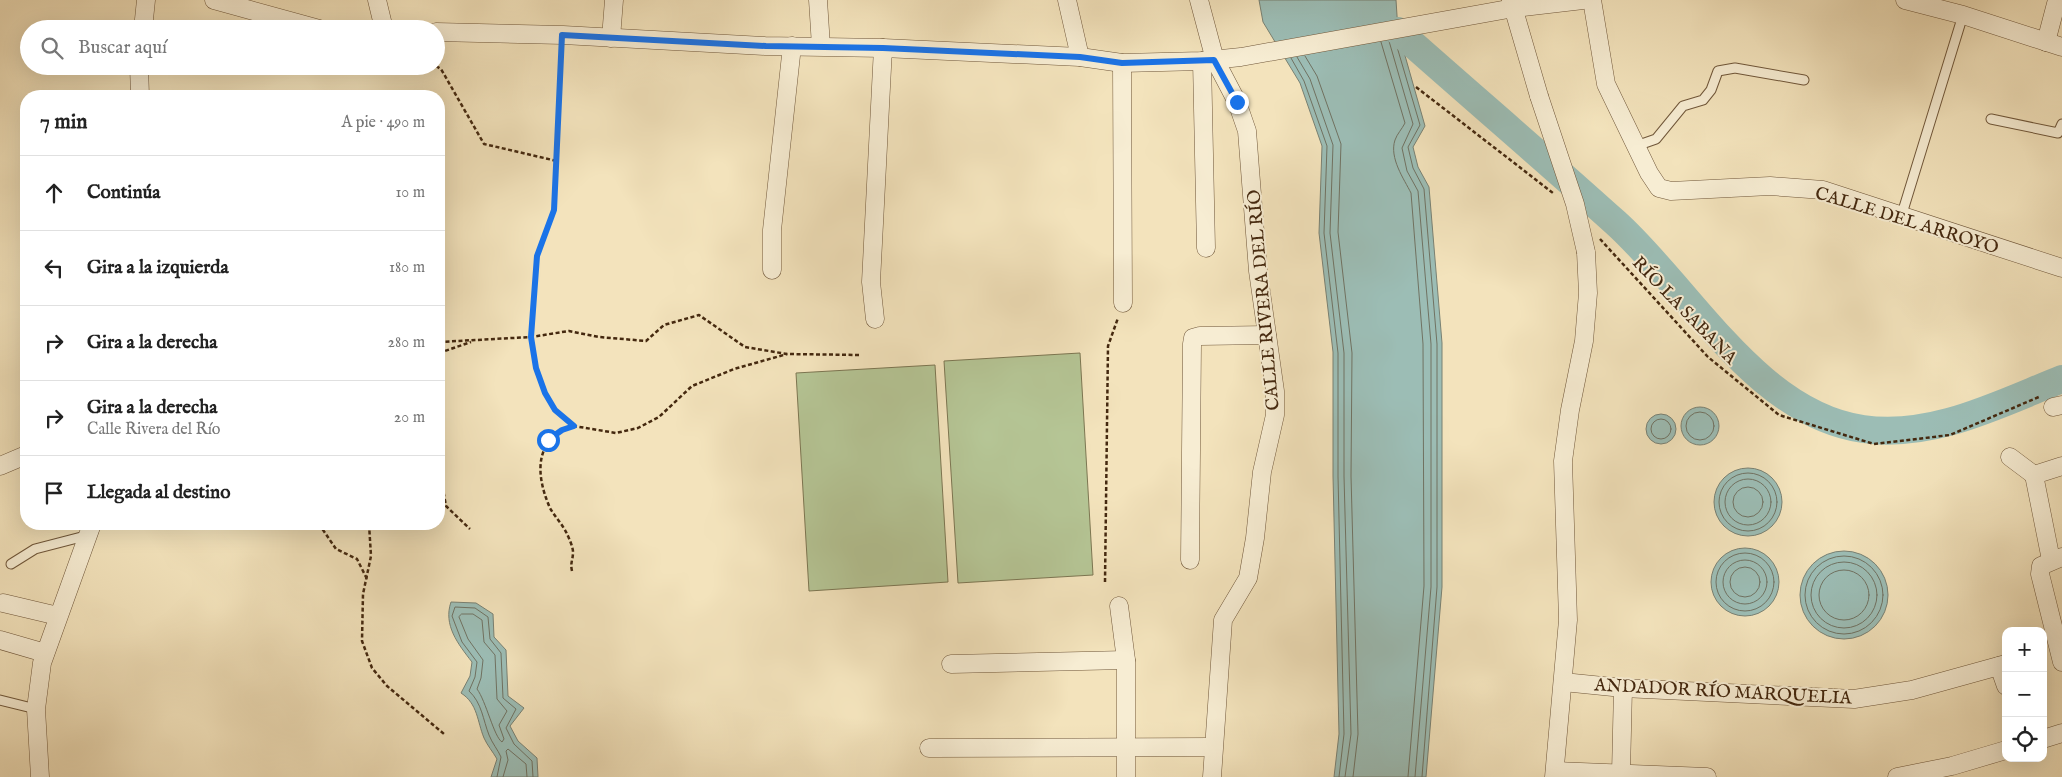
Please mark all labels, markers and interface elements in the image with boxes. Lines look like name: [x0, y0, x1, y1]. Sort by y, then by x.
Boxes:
search box: [20, 20, 445, 75]
icon: search: [38, 34, 66, 62]
text: Buscar aquí: [78, 36, 167, 60]
route end: [1226, 91, 1249, 114]
text: 7 min: [40, 109, 87, 136]
text: A pie · 490 m: [341, 113, 425, 133]
icon: ahead: [40, 179, 68, 207]
text: Continúa: [87, 181, 161, 205]
text: 10 m: [395, 183, 425, 203]
street label: CALLE DEL ARROYO: [1812, 183, 2001, 260]
street label: CALLE RIVERA DEL RÍO: [1241, 188, 1286, 411]
street label: RÍO LA SABANA: [1626, 251, 1743, 371]
icon: left: [40, 254, 68, 282]
text: Gira a la izquierda: [87, 256, 229, 280]
text: 180 m: [389, 258, 425, 278]
icon: right: [40, 329, 68, 357]
text: Gira a la derecha: [87, 331, 217, 355]
text: 280 m: [388, 333, 425, 353]
text: Gira a la derecha: [87, 396, 217, 420]
icon: right: [40, 404, 68, 432]
text: 20 m: [394, 408, 425, 428]
text: Calle Rivera del Río: [87, 420, 220, 440]
route start: [537, 429, 560, 452]
icon: arrive: [40, 479, 68, 507]
text: Llegada al destino: [87, 481, 230, 505]
map controls: [2002, 627, 2047, 762]
button: +: [2002, 627, 2047, 672]
street label: ANDADOR RÍO MARQUELIA: [1593, 672, 1853, 711]
button: −: [2002, 672, 2047, 717]
button: locate: [2002, 717, 2047, 762]

